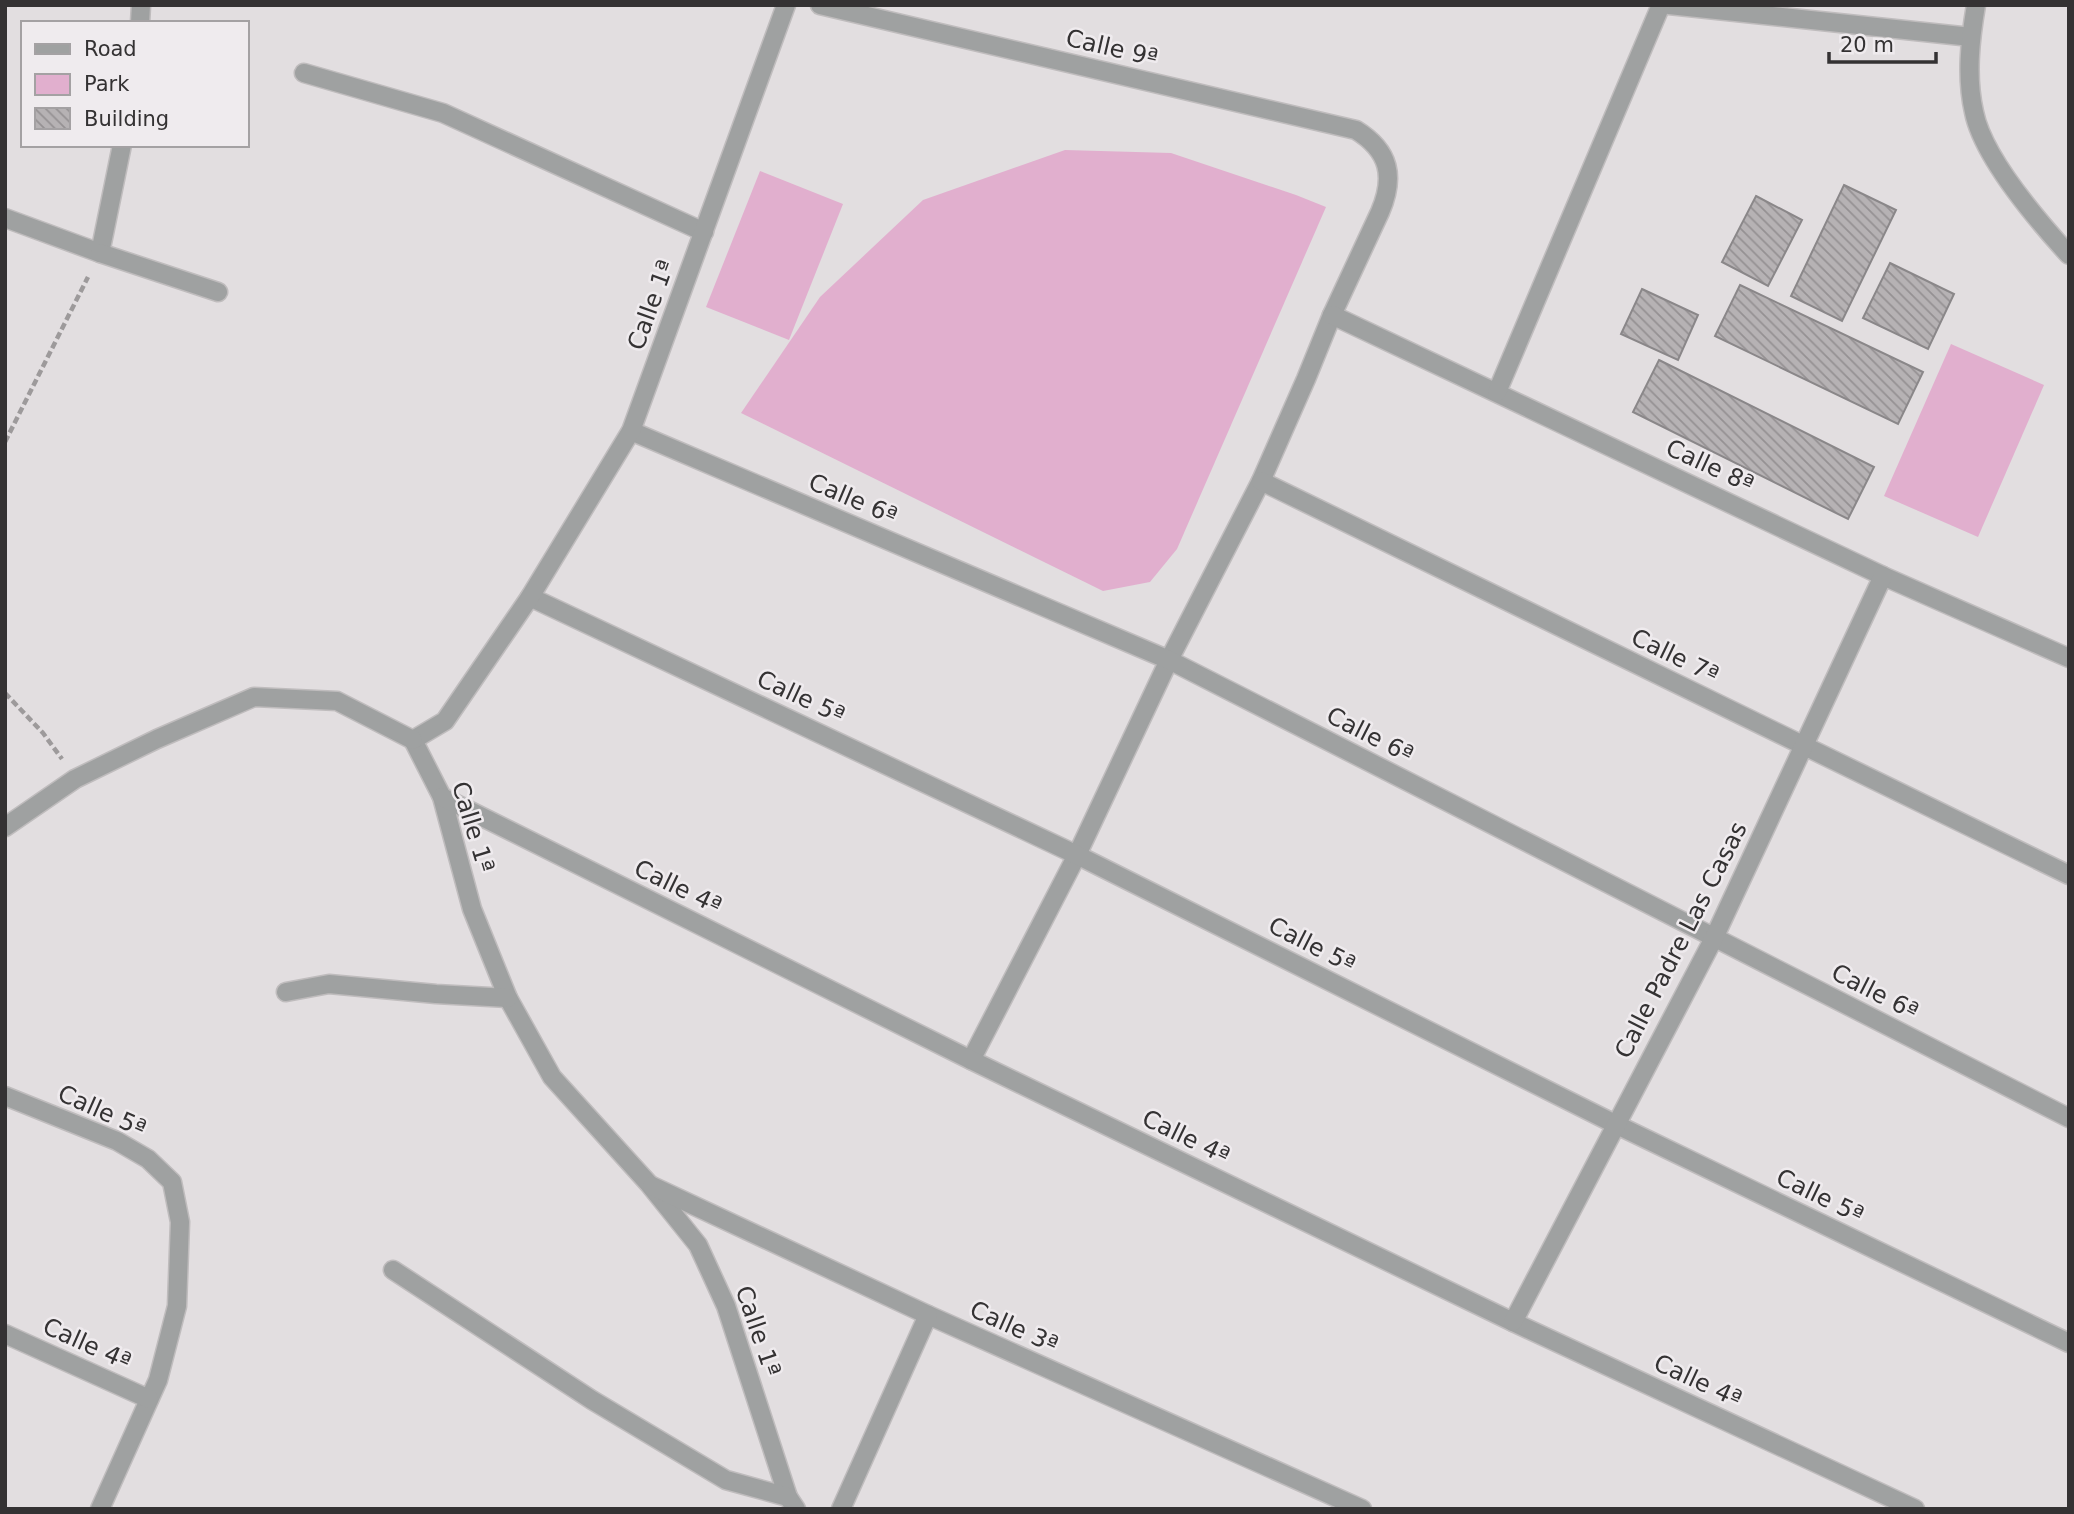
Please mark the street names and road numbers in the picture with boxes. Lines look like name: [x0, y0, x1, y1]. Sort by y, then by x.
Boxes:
street label: Calle 9ª: [1063, 24, 1161, 72]
street label: Calle 1ª: [622, 256, 680, 354]
street label: Calle 8ª: [1662, 433, 1758, 499]
street label: Calle 6ª: [804, 468, 902, 530]
street label: Calle 7ª: [1627, 623, 1723, 689]
street label: Calle 5ª: [753, 664, 849, 730]
street label: Calle 6ª: [1322, 701, 1418, 769]
street label: Calle 1ª: [446, 778, 500, 876]
street label: Calle Padre Las Casas: [1609, 817, 1753, 1063]
street label: Calle 4ª: [630, 854, 726, 920]
street label: Calle 5ª: [1264, 911, 1360, 979]
street label: Calle 6ª: [1827, 958, 1923, 1026]
street label: Calle 5ª: [53, 1079, 151, 1143]
street label: Calle 4ª: [1138, 1104, 1234, 1170]
street label: Calle 5ª: [1772, 1163, 1868, 1229]
street label: Calle 1ª: [729, 1282, 787, 1380]
street label: Calle 3ª: [965, 1295, 1063, 1359]
street label: Calle 4ª: [38, 1312, 136, 1376]
street label: Calle 4ª: [1650, 1348, 1746, 1414]

